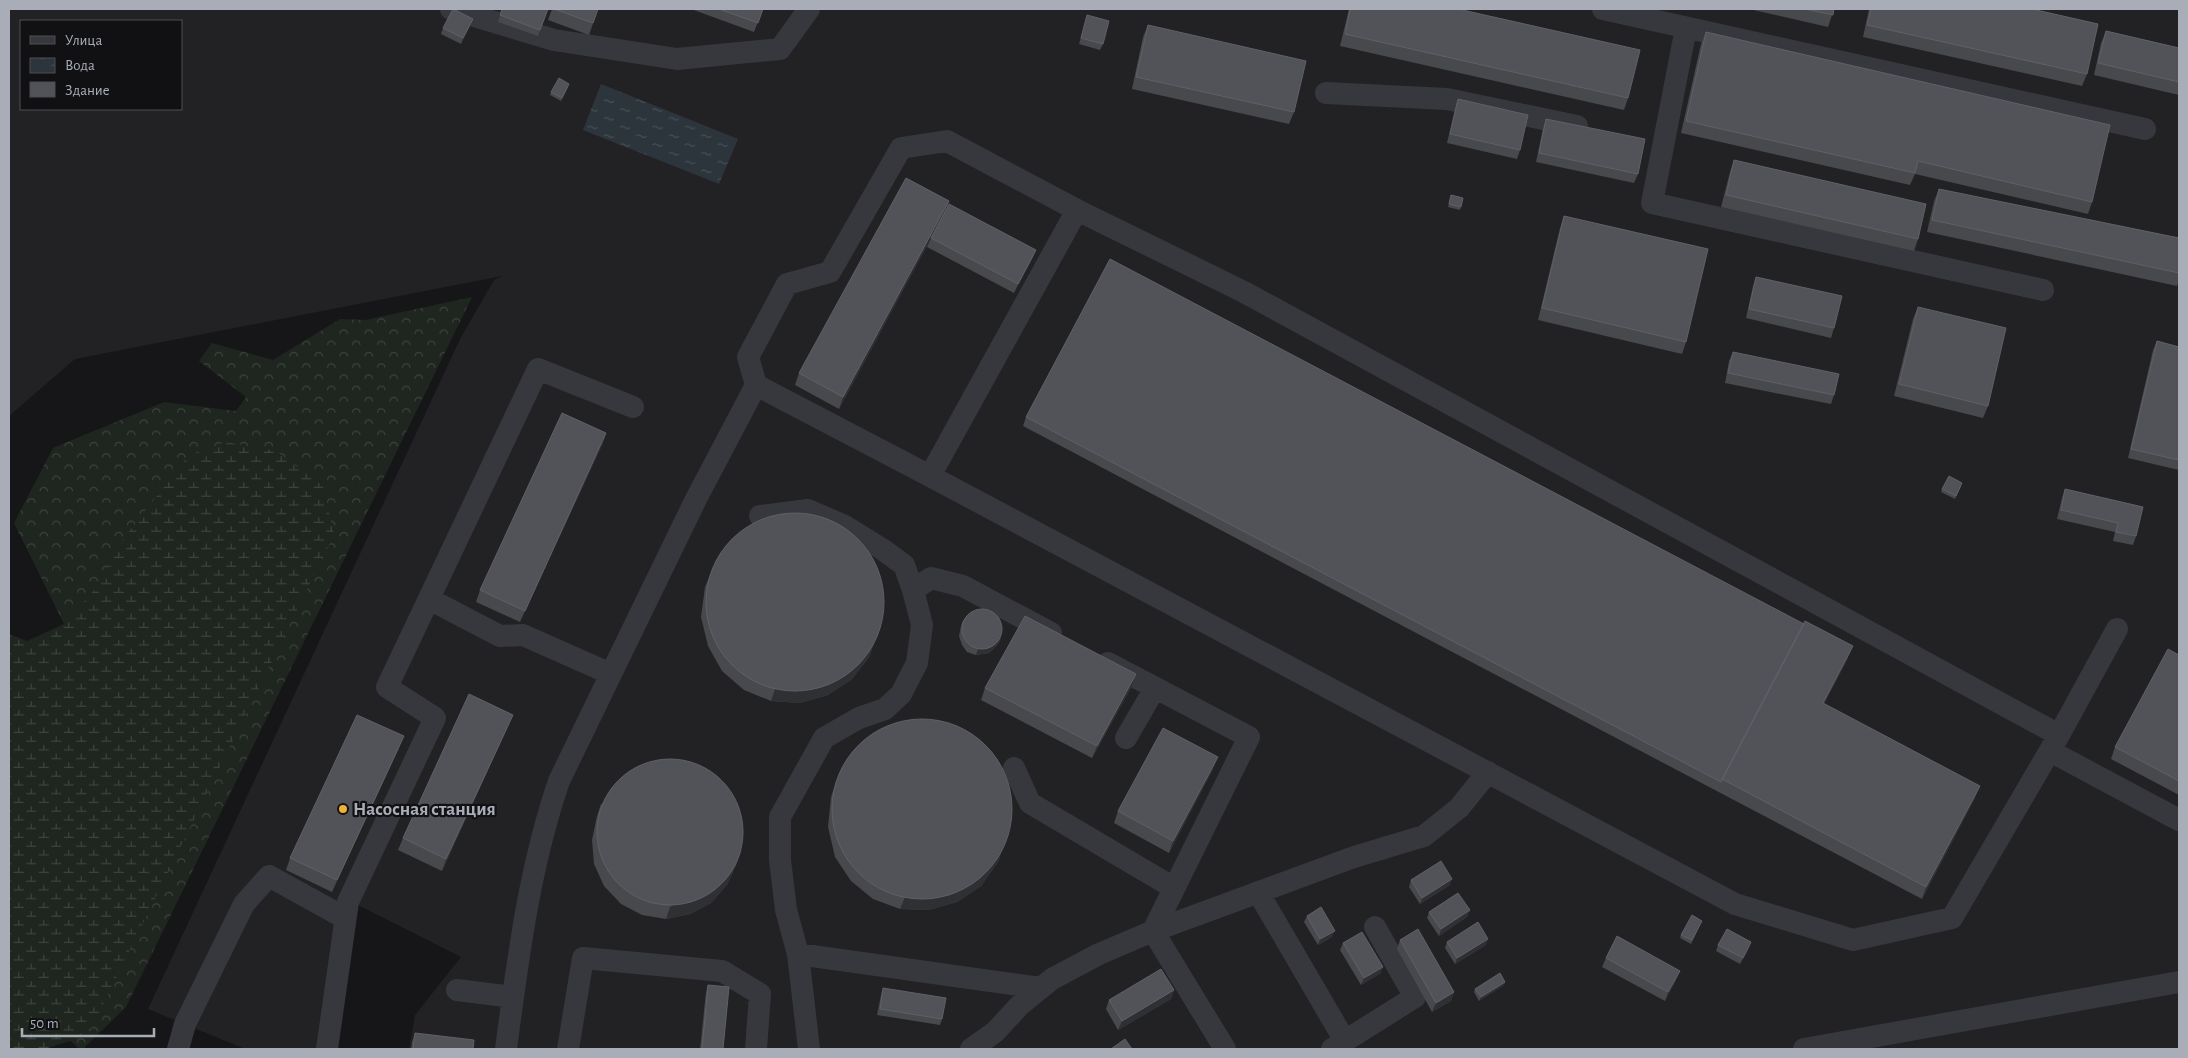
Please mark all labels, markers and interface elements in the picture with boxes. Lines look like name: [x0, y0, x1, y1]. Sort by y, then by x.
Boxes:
legend: [20, 20, 182, 110]
text: Улица: [65, 33, 102, 48]
text: Вода: [65, 58, 95, 73]
text: Здание: [65, 83, 110, 98]
place label: Насосная станция: [353, 800, 496, 819]
marker: Насосная станция: [337, 803, 349, 815]
scale bar: [22, 1006, 155, 1038]
text: 50 m: [30, 1016, 59, 1031]

